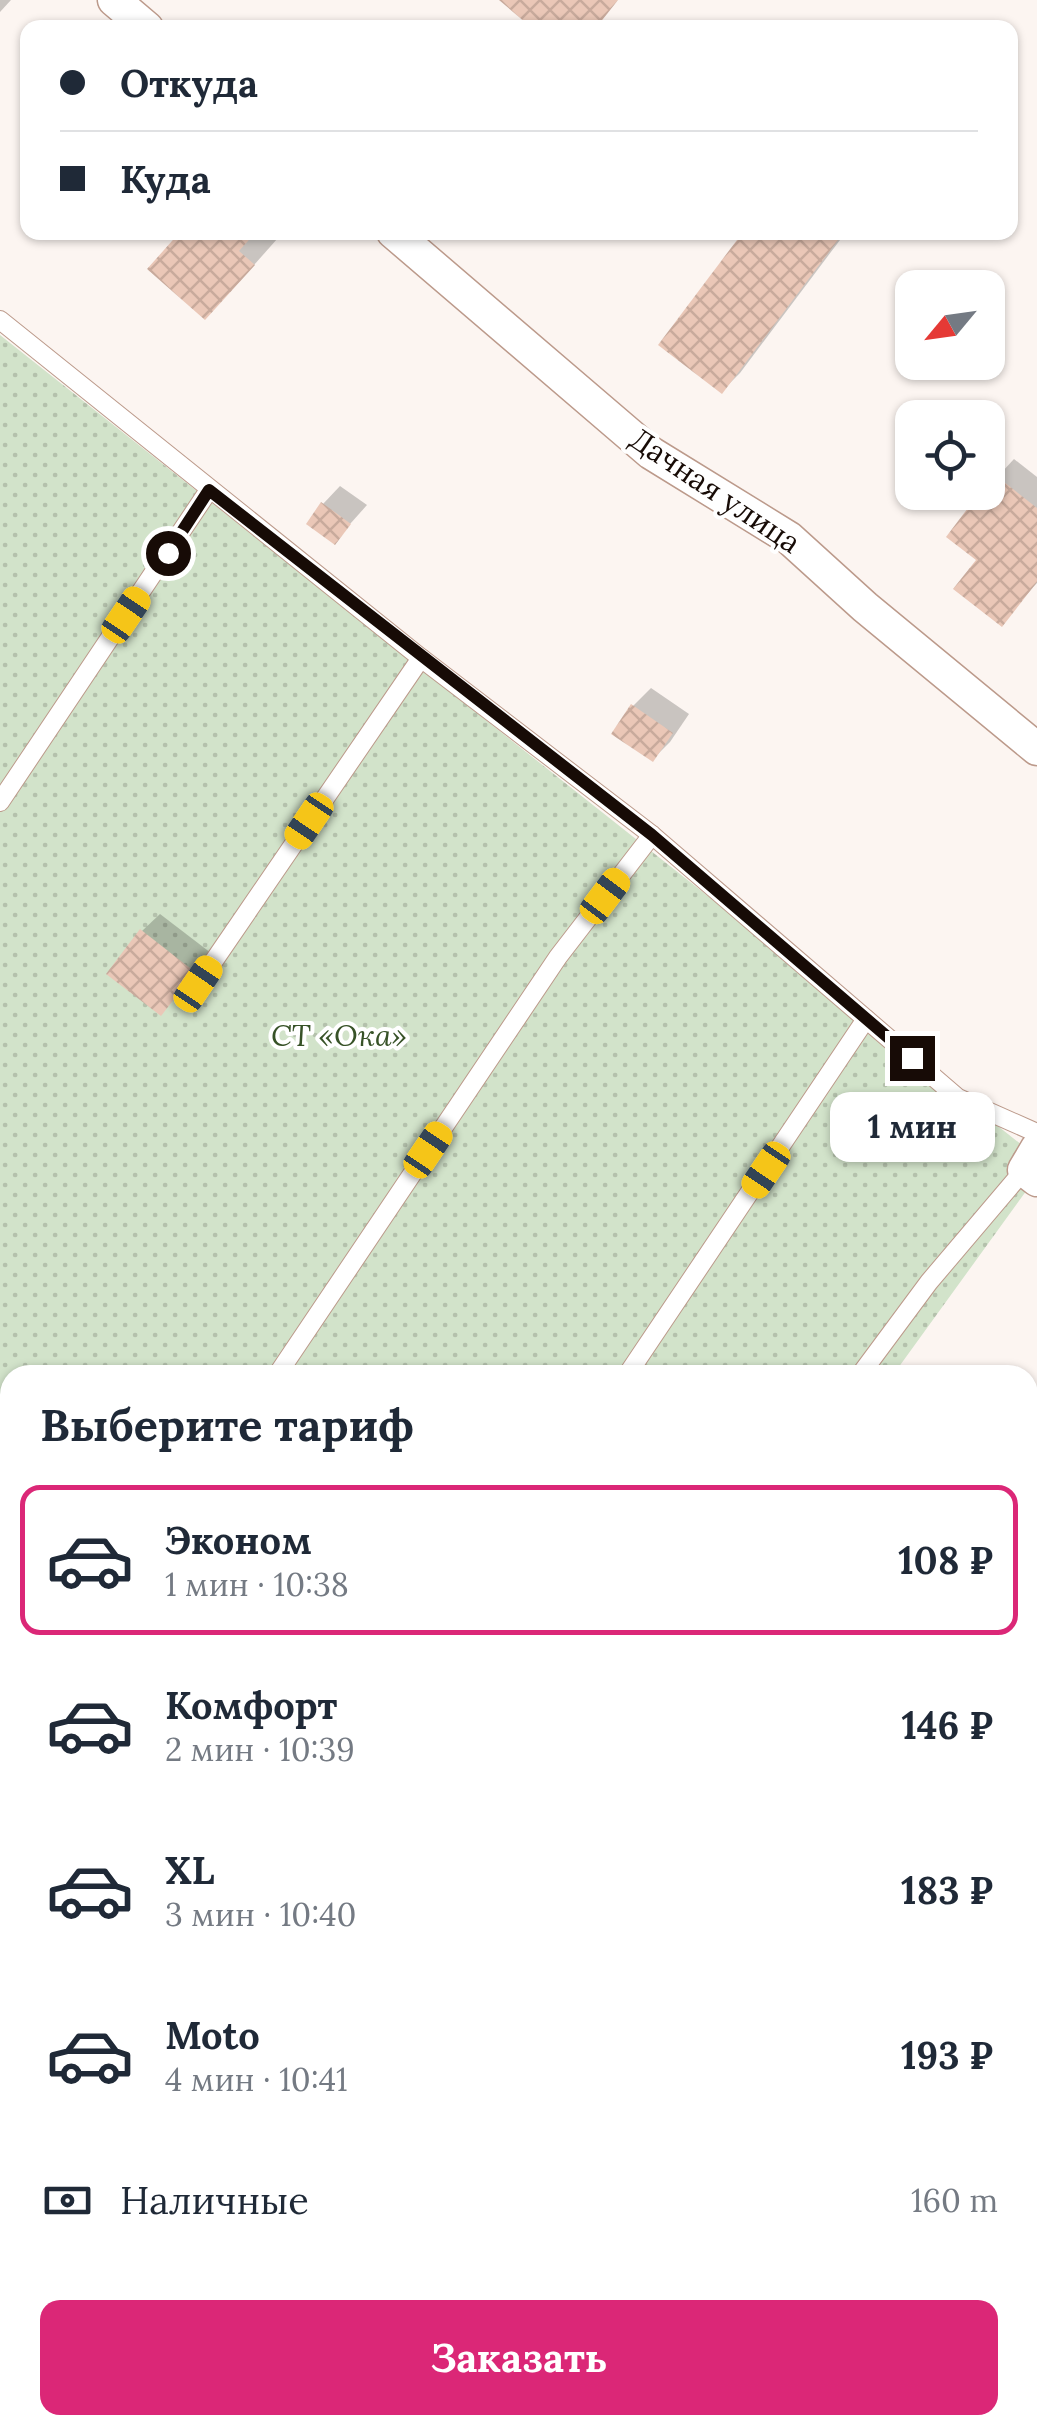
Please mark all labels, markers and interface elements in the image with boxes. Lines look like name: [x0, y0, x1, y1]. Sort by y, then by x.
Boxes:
text: Откуда: [120, 59, 258, 107]
text: Куда: [120, 155, 211, 203]
north arrow: [895, 270, 1005, 380]
map controls: [895, 270, 1005, 510]
button: locate: [895, 400, 1005, 510]
street label: Дачная улица: [622, 419, 808, 562]
route start: [146, 531, 191, 576]
car: [97, 582, 155, 648]
car: [280, 788, 338, 854]
car: [575, 863, 635, 929]
car: [169, 951, 227, 1017]
park label: СТ «Ока»: [271, 1016, 407, 1054]
route end: [890, 1036, 935, 1081]
callout: 1 мин: [830, 1093, 994, 1163]
text: 1 мин: [868, 1106, 957, 1147]
car: [399, 1117, 457, 1183]
car: [737, 1137, 795, 1203]
text: Выберите тариф: [40, 1396, 414, 1453]
icon: car: [45, 1515, 135, 1605]
text: Эконом: [165, 1516, 312, 1564]
text: 108 ₽: [898, 1536, 993, 1584]
text: 1 мин · 10:38: [165, 1564, 349, 1605]
icon: car: [45, 1680, 135, 1770]
text: Комфорт: [165, 1681, 337, 1729]
text: 146 ₽: [901, 1701, 993, 1749]
text: 2 мин · 10:39: [165, 1729, 355, 1770]
icon: car: [45, 1845, 135, 1935]
text: XL: [165, 1846, 215, 1894]
text: 183 ₽: [901, 1866, 993, 1914]
text: 3 мин · 10:40: [165, 1894, 356, 1935]
icon: car: [45, 2010, 135, 2100]
text: Moto: [165, 2011, 260, 2059]
text: 193 ₽: [901, 2031, 993, 2079]
text: 4 мин · 10:41: [165, 2059, 348, 2100]
icon: cash: [40, 2173, 95, 2228]
text: Наличные: [120, 2176, 309, 2224]
text: 160 m: [911, 2180, 998, 2221]
button: Заказать: [40, 2300, 998, 2415]

